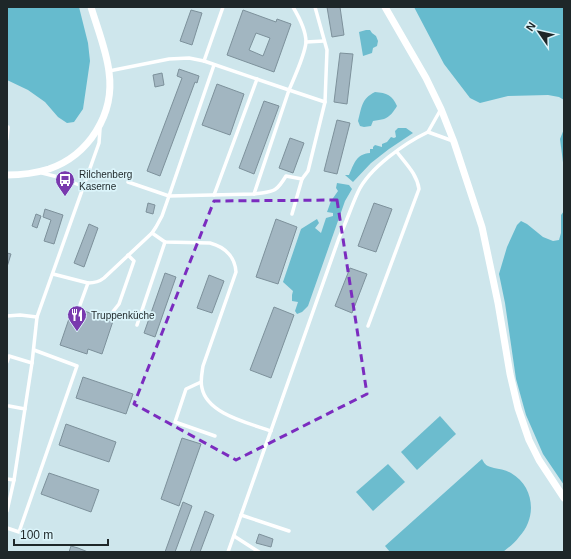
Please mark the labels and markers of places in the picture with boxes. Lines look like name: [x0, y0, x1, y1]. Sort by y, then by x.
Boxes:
bus stop icon: Rilchenberg Kaserne: [54, 169, 76, 197]
place label: Rilchenberg Kaserne: [79, 169, 132, 192]
restaurant icon: Truppenküche: [66, 304, 88, 332]
place label: Truppenküche: [91, 310, 155, 321]

